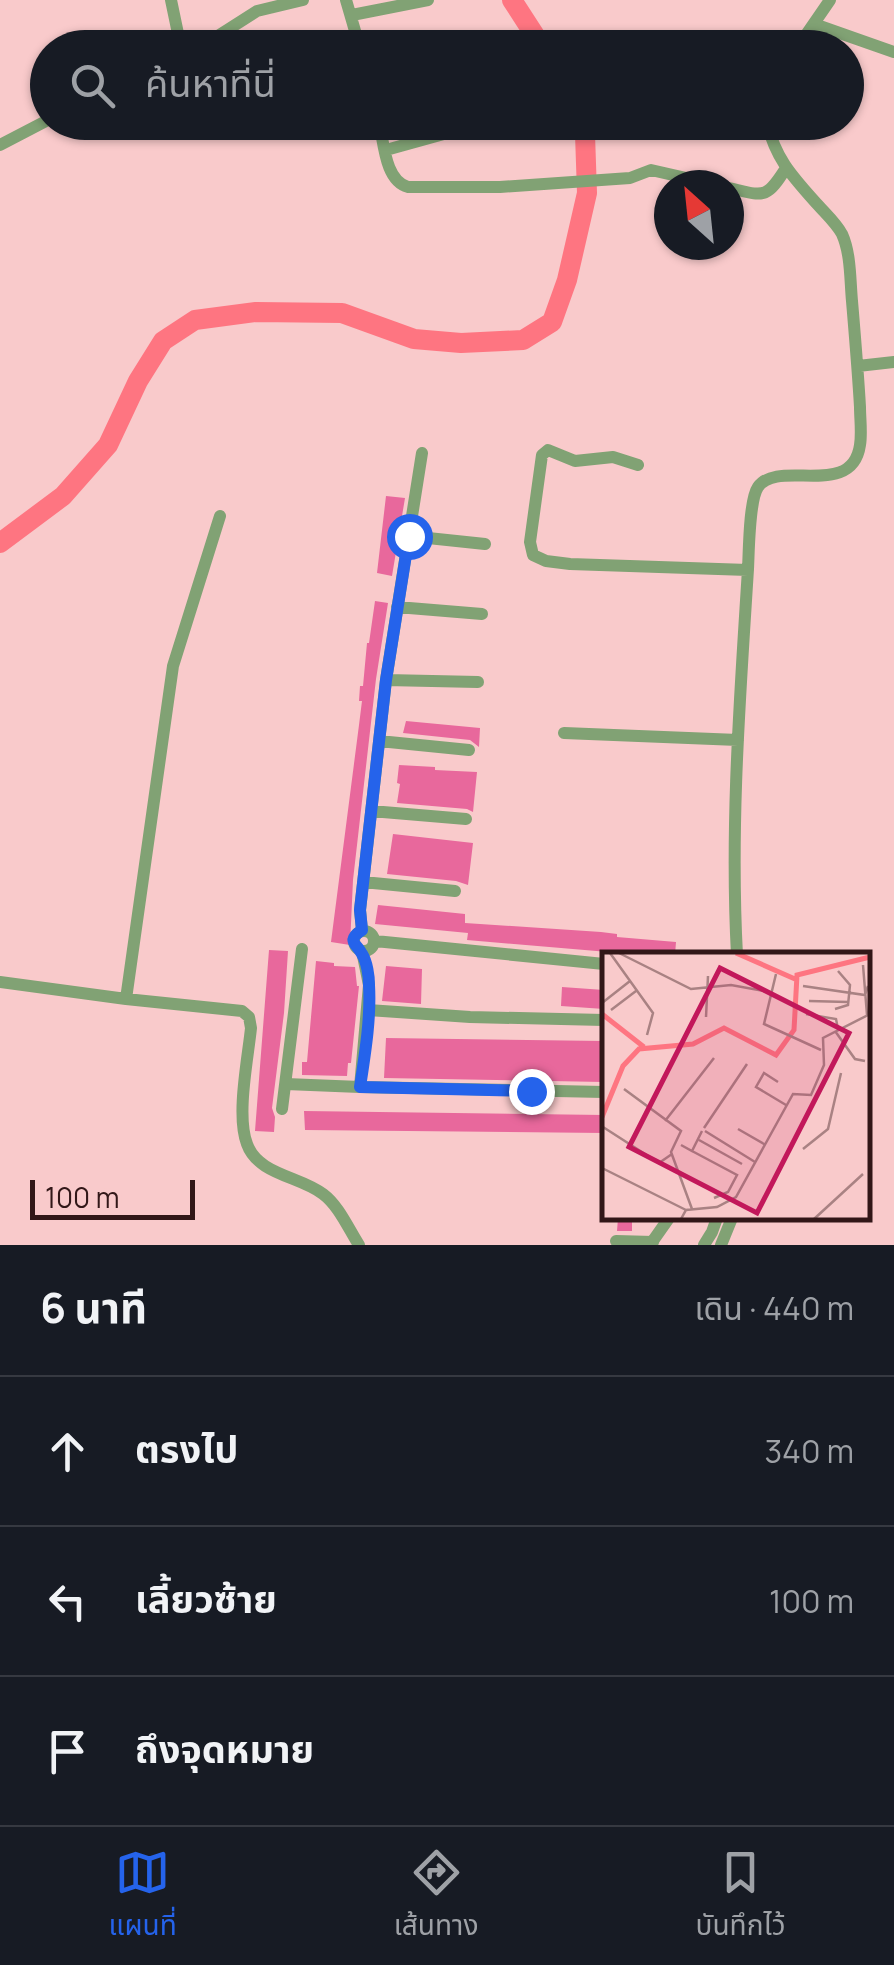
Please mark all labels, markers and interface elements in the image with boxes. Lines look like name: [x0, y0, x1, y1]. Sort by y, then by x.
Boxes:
search box: [30, 30, 864, 140]
text: ค้นหาที่นี่: [145, 56, 276, 108]
icon: search: [65, 58, 120, 113]
north arrow: [654, 170, 744, 260]
route start: [387, 514, 433, 560]
inset map: [602, 952, 869, 1220]
route end: [509, 1069, 555, 1115]
scale bar: [30, 1175, 195, 1220]
text: 100 m: [45, 1178, 119, 1216]
text: 6 นาที: [40, 1278, 147, 1336]
text: เดิน · 440 m: [694, 1286, 854, 1330]
text: ตรงไป: [135, 1422, 238, 1474]
icon: ahead: [40, 1424, 95, 1479]
text: 340 m: [764, 1429, 854, 1473]
text: เลี้ยวซ้าย: [135, 1572, 277, 1624]
icon: left: [40, 1574, 95, 1629]
text: 100 m: [769, 1579, 854, 1623]
text: ถึงจุดหมาย: [135, 1722, 314, 1774]
icon: arrive: [40, 1724, 95, 1779]
tab: แผนที่: [109, 1845, 177, 1948]
tab: เส้นทาง: [394, 1845, 478, 1948]
tab: บันทึกไว้: [696, 1845, 785, 1948]

